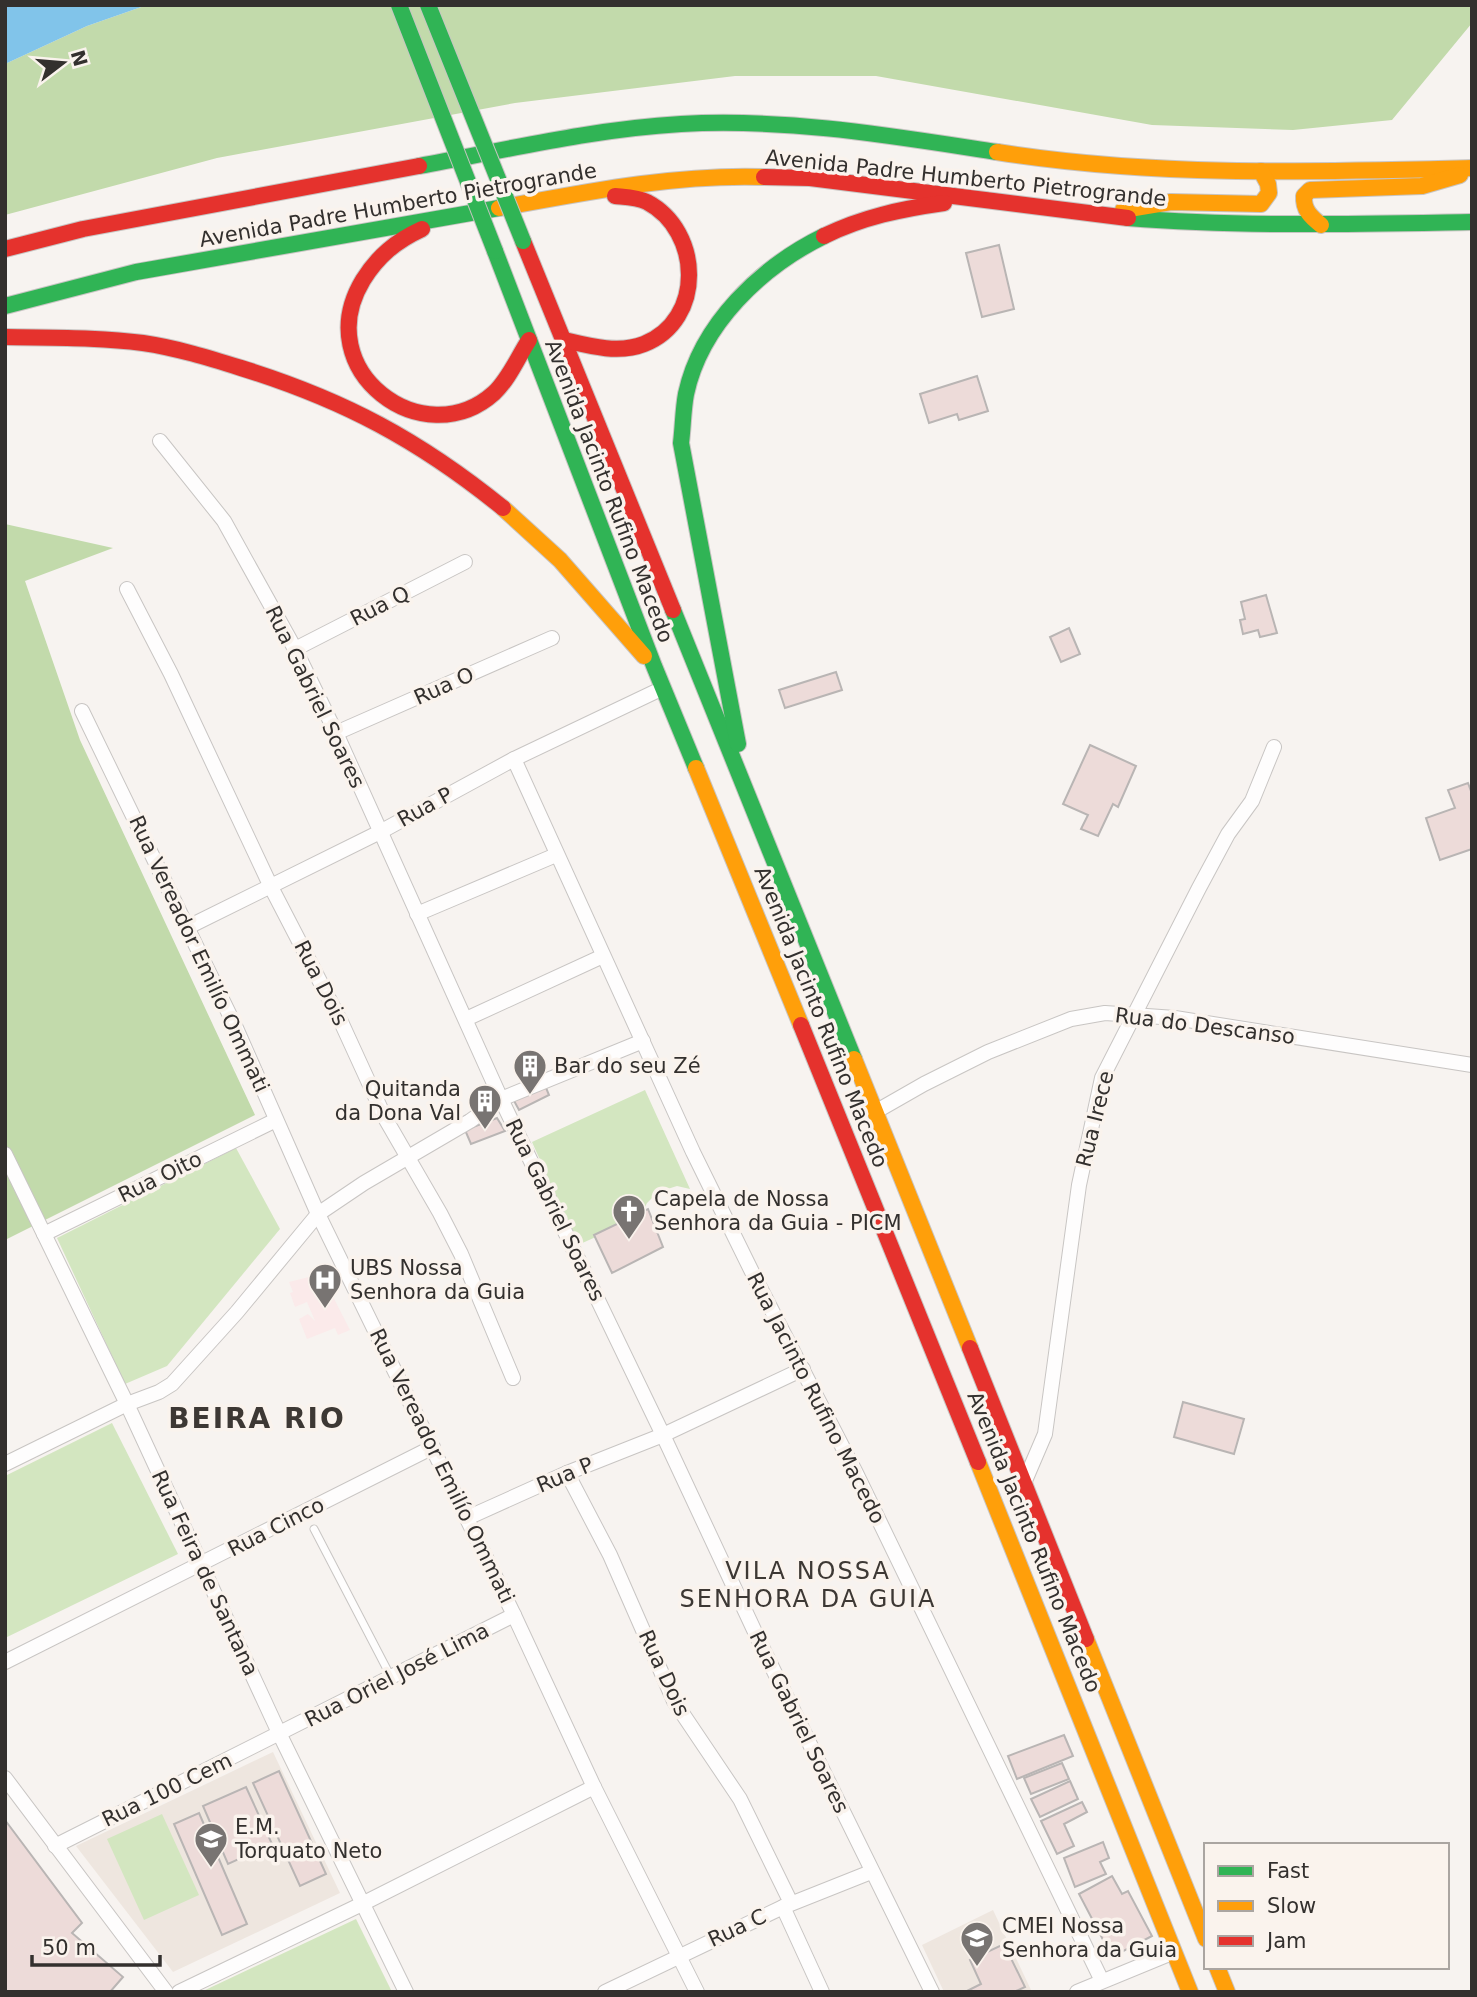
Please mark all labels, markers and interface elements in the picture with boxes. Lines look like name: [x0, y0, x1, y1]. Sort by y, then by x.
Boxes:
north arrow: [28, 28, 98, 98]
text: N: [67, 48, 92, 69]
street label: Avenida Padre Humberto Pietrogrande: [764, 145, 1168, 211]
street label: Avenida Padre Humberto Pietrogrande: [197, 158, 599, 252]
street label: Avenida Jacinto Rufino Macedo: [540, 336, 678, 646]
street label: Rua Q: [346, 581, 414, 631]
street label: Rua Gabriel Soares: [260, 602, 370, 792]
street label: Rua O: [410, 662, 478, 710]
street label: Rua P: [393, 782, 457, 832]
street label: Rua Vereador Emilío Ommati: [124, 812, 274, 1096]
street label: Avenida Jacinto Rufino Macedo: [749, 863, 893, 1171]
street label: Rua Dois: [289, 936, 353, 1030]
street label: Rua do Descanso: [1114, 1003, 1296, 1049]
building icon: Bar do seu Zé: [511, 1047, 549, 1096]
place label: Bar do seu Zé: [554, 1054, 701, 1078]
street label: Rua Irece: [1071, 1068, 1119, 1170]
place label: Quitanda da Dona Val: [335, 1077, 461, 1125]
building icon: Quitanda da Dona Val: [466, 1082, 504, 1131]
street label: Rua Gabriel Soares: [500, 1115, 610, 1305]
street label: Rua Oito: [114, 1146, 206, 1208]
place label: Capela de Nossa Senhora da Guia - PICM: [654, 1187, 902, 1235]
church icon: Capela de Nossa Senhora da Guia - PICM: [610, 1192, 648, 1241]
place label: UBS Nossa Senhora da Guia: [350, 1256, 525, 1304]
hospital icon: UBS Nossa Senhora da Guia: [306, 1261, 344, 1310]
street label: Rua Jacinto Rufino Macedo: [742, 1268, 890, 1528]
street label: Rua Vereador Emilío Ommati: [365, 1325, 519, 1607]
street label: Avenida Jacinto Rufino Macedo: [962, 1388, 1106, 1696]
district label: BEIRA RIO: [168, 1402, 346, 1435]
street label: Rua P: [533, 1452, 597, 1498]
street label: Rua Feira de Santana: [147, 1466, 263, 1680]
street label: Rua Cinco: [224, 1493, 328, 1561]
district label: VILA NOSSA SENHORA DA GUIA: [680, 1557, 936, 1613]
street label: Rua Oriel José Lima: [301, 1618, 493, 1732]
street label: Rua Dois: [634, 1626, 694, 1720]
street label: Rua Gabriel Soares: [744, 1627, 854, 1817]
street label: Rua 100 Cem: [98, 1748, 236, 1832]
place label: E.M. Torquato Neto: [234, 1815, 382, 1863]
school or university icon: E.M. Torquato Neto: [192, 1820, 230, 1869]
legend: [1204, 1843, 1449, 1969]
text: Fast: [1267, 1859, 1309, 1883]
text: Slow: [1267, 1894, 1316, 1918]
street label: Rua C: [704, 1904, 770, 1952]
place label: CMEI Nossa Senhora da Guia: [1002, 1914, 1177, 1962]
school or university icon: CMEI Nossa Senhora da Guia: [958, 1919, 996, 1968]
scale bar: [32, 1924, 159, 1968]
text: Jam: [1265, 1929, 1307, 1953]
text: 50 m: [42, 1936, 96, 1960]

